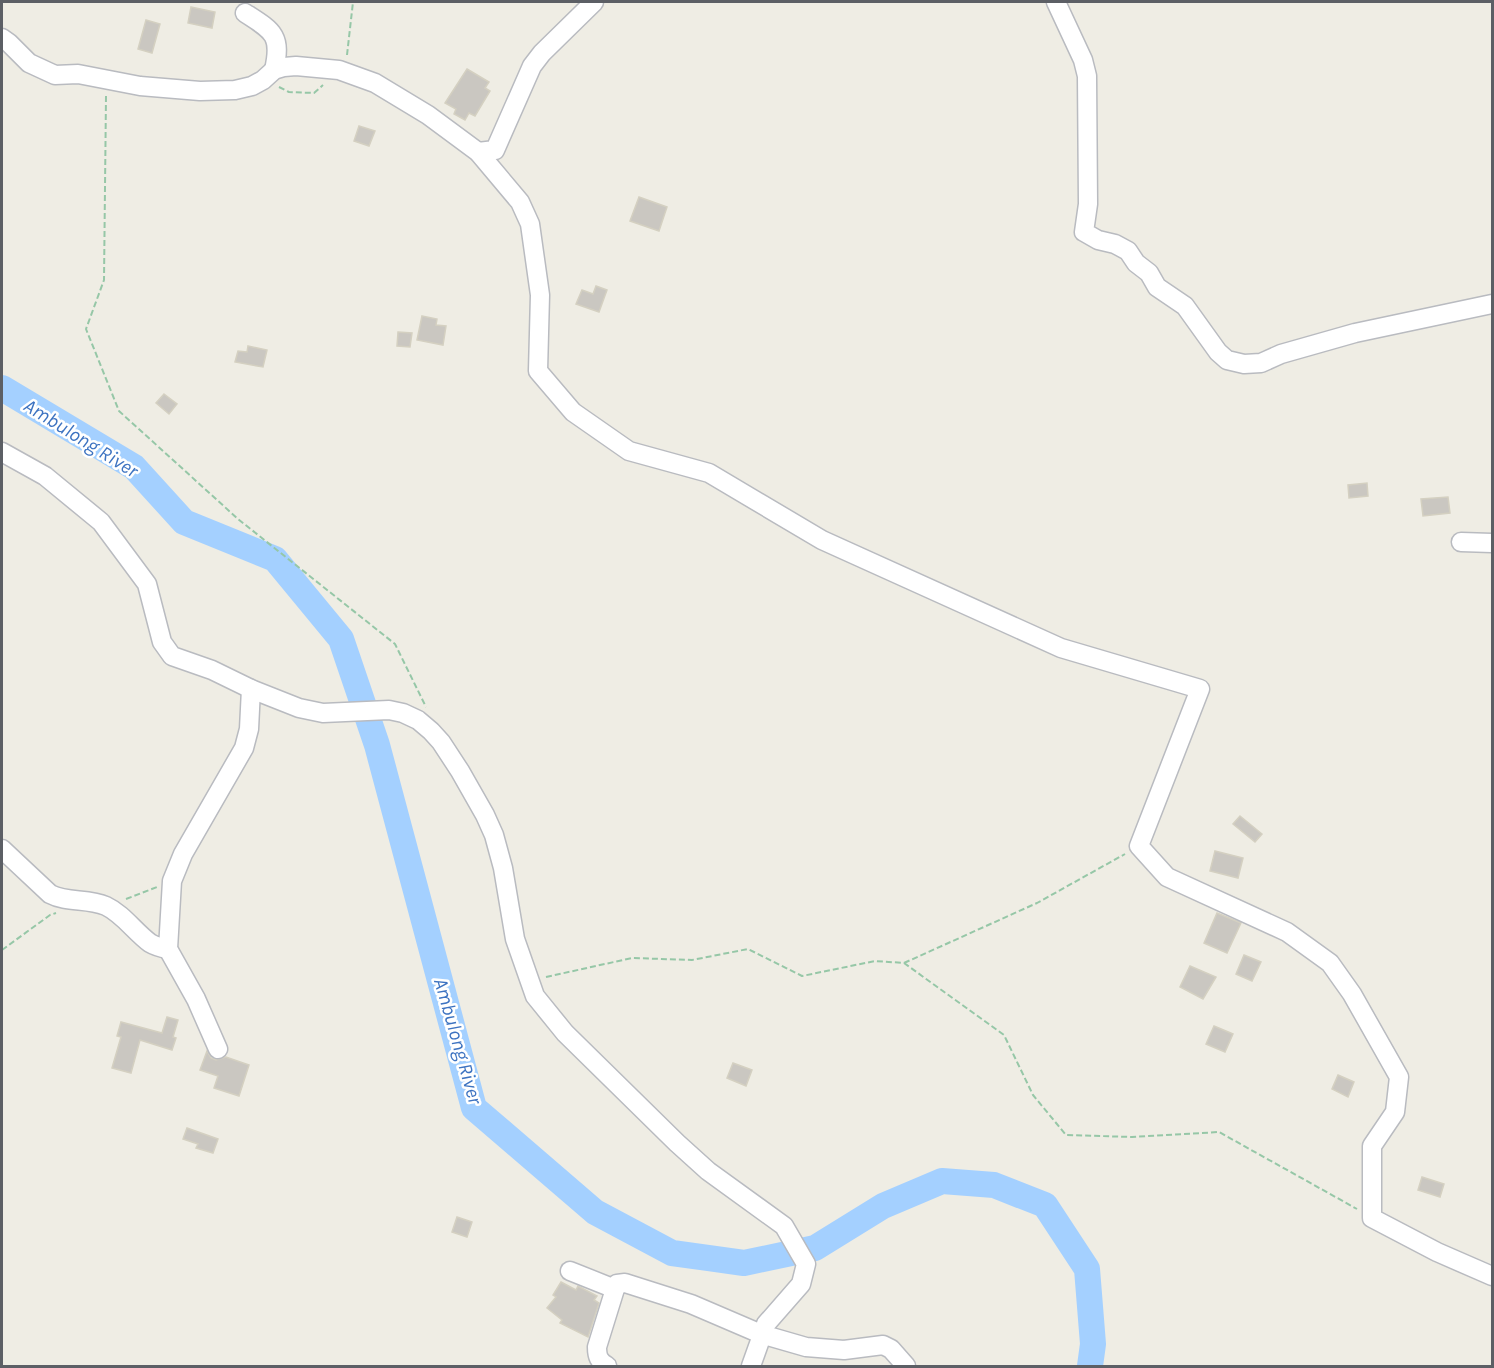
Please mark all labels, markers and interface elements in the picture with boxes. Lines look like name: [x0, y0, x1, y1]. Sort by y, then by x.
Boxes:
water label: Ambulong River: [20, 394, 143, 483]
water label: Ambulong River: [429, 975, 487, 1108]

